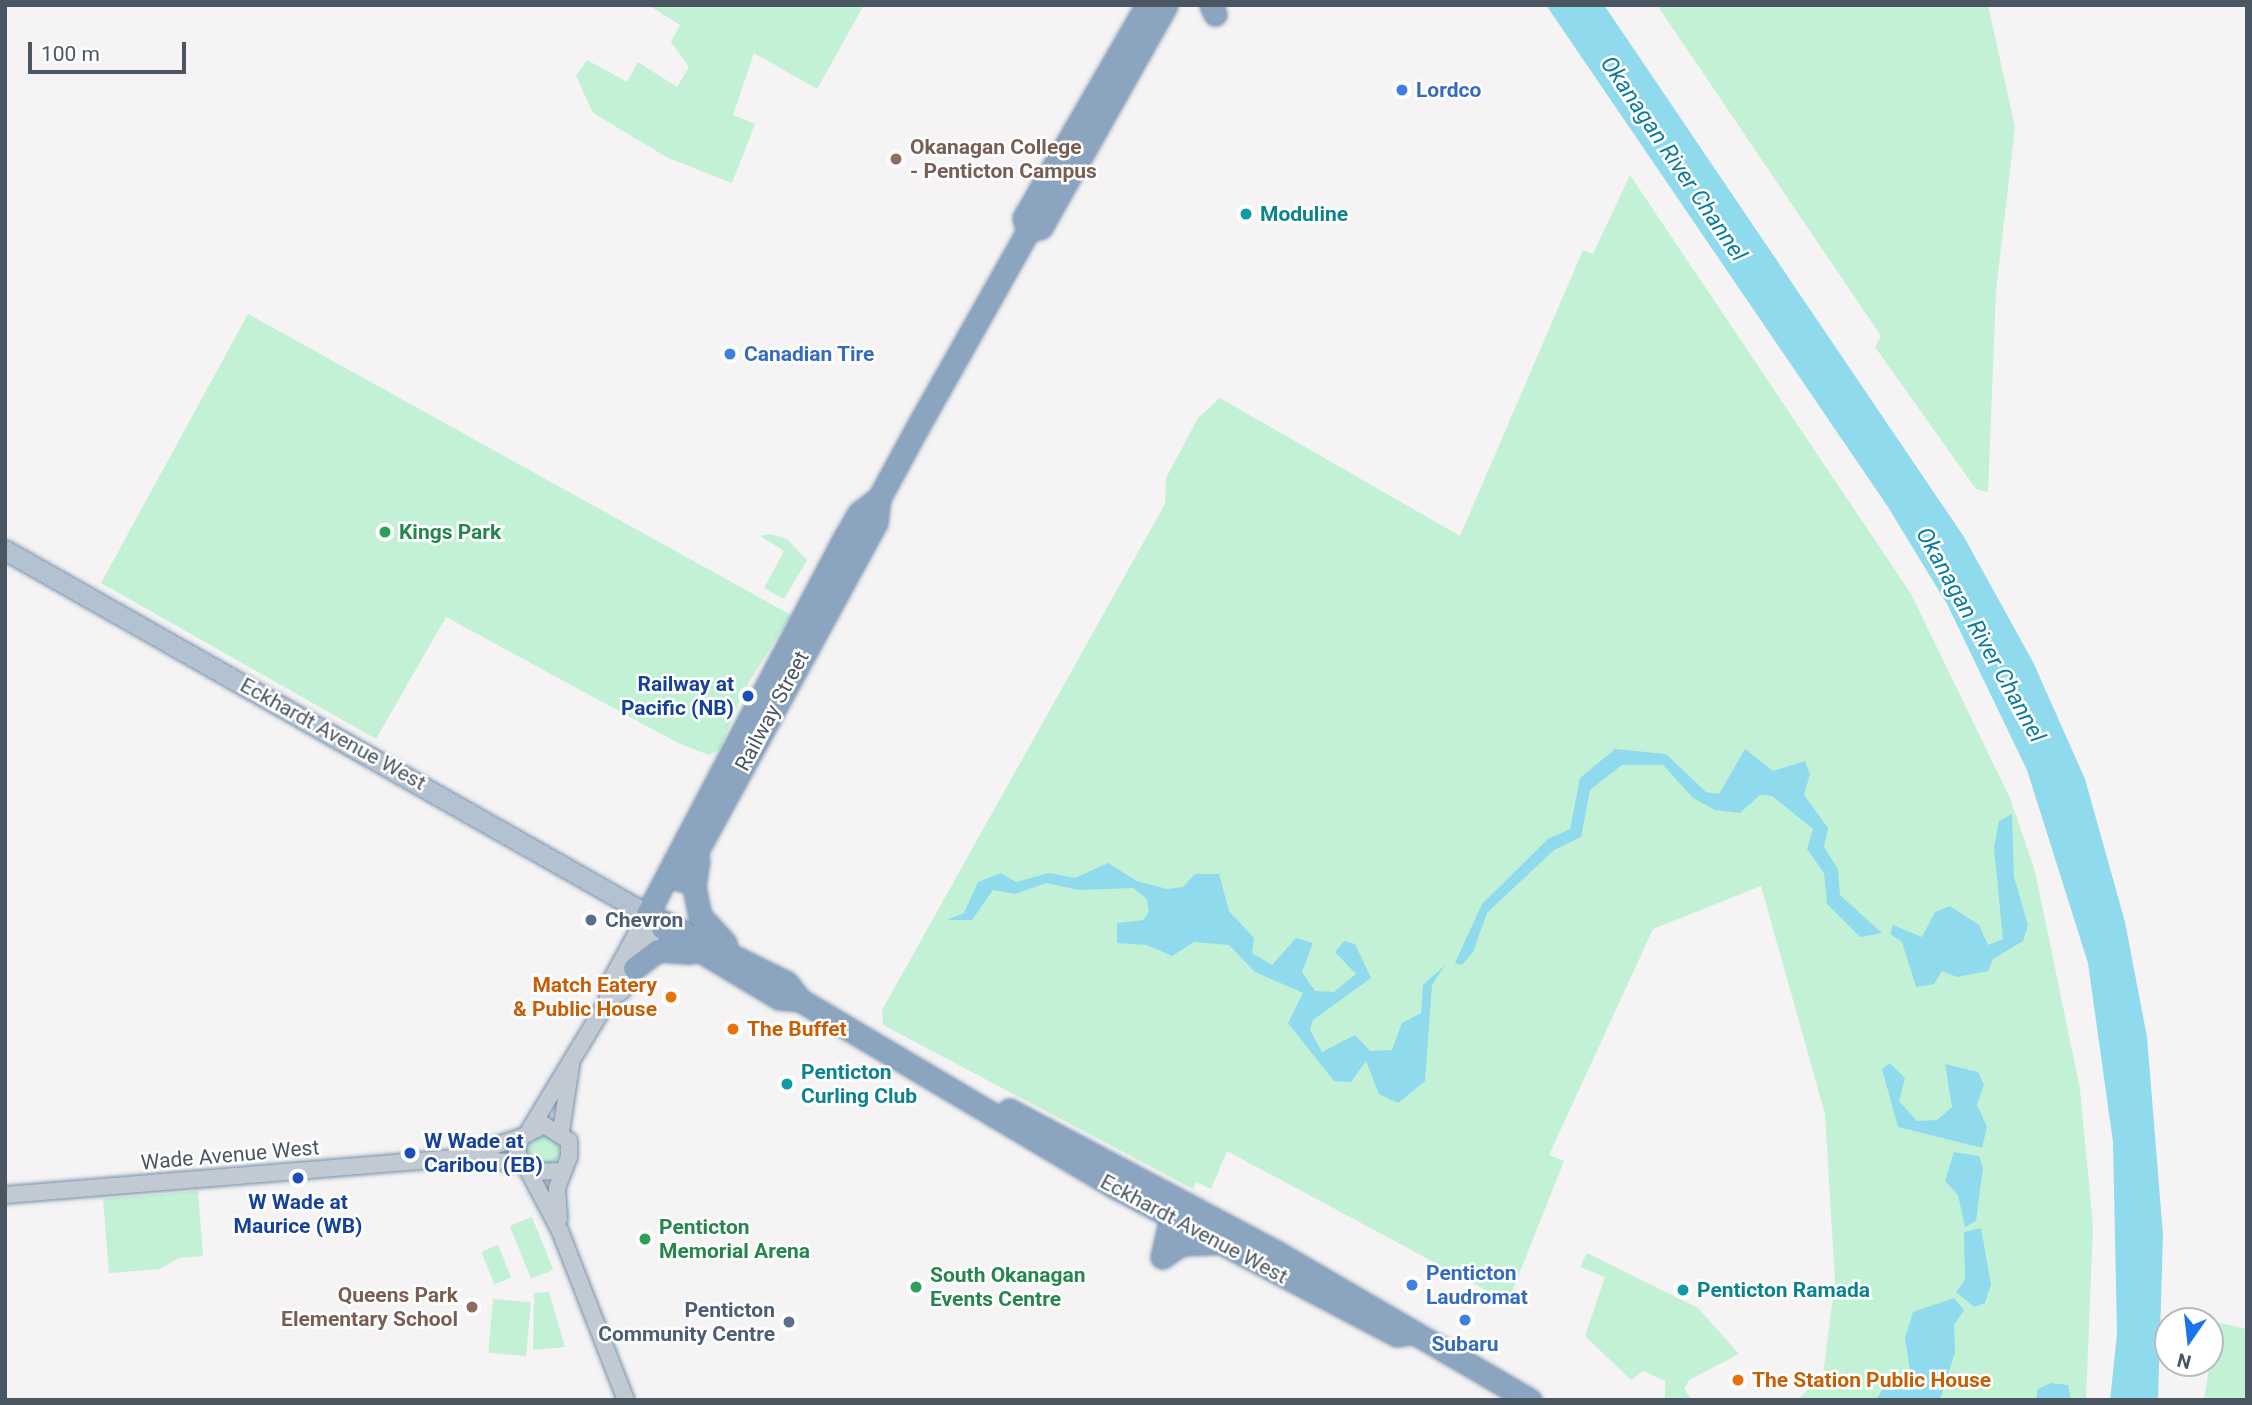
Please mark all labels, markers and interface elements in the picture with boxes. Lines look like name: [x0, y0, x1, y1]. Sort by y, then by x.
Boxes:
scale bar: [32, 28, 189, 72]
text: 100 m: [41, 42, 100, 66]
water label: Okanagan River Channel: [1594, 51, 1752, 267]
place label: Lordco: [1416, 77, 1481, 103]
marker: Lordco: [1394, 82, 1410, 98]
place label: Okanagan College - Penticton Campus: [910, 134, 1097, 184]
marker: Okanagan College - Penticton Campus: [888, 151, 904, 167]
place label: Moduline: [1260, 201, 1348, 227]
marker: Moduline: [1238, 206, 1254, 222]
place label: Canadian Tire: [744, 341, 875, 367]
marker: Canadian Tire: [722, 346, 738, 362]
place label: Kings Park: [399, 519, 501, 545]
water label: Okanagan River Channel: [1909, 523, 2051, 747]
marker: Kings Park: [377, 524, 393, 540]
street label: Railway Street: [730, 647, 814, 775]
place label: Railway at Pacific (NB): [621, 671, 734, 721]
street label: Eckhardt Avenue West: [236, 672, 430, 796]
marker: Railway at Pacific (NB): [740, 688, 756, 704]
place label: Chevron: [605, 907, 683, 933]
marker: Chevron: [583, 912, 599, 928]
place label: Match Eatery & Public House: [513, 972, 657, 1022]
marker: Match Eatery & Public House: [663, 989, 679, 1005]
place label: The Buffet: [747, 1016, 847, 1042]
marker: The Buffet: [725, 1021, 741, 1037]
place label: Penticton Curling Club: [801, 1059, 917, 1109]
marker: Penticton Curling Club: [779, 1076, 795, 1092]
place label: W Wade at Caribou (EB): [424, 1128, 543, 1178]
street label: Wade Avenue West: [140, 1135, 320, 1175]
marker: W Wade at Caribou (EB): [402, 1145, 418, 1161]
street label: Eckhardt Avenue West: [1096, 1169, 1292, 1289]
marker: W Wade at Maurice (WB): [290, 1170, 306, 1186]
place label: W Wade at Maurice (WB): [234, 1189, 362, 1239]
place label: Penticton Memorial Arena: [659, 1214, 810, 1264]
marker: Penticton Memorial Arena: [637, 1231, 653, 1247]
place label: Penticton Laudromat: [1426, 1260, 1528, 1310]
place label: South Okanagan Events Centre: [930, 1262, 1086, 1312]
marker: Penticton Laudromat: [1404, 1277, 1420, 1293]
place label: Penticton Ramada: [1697, 1277, 1870, 1303]
marker: South Okanagan Events Centre: [908, 1279, 924, 1295]
place label: Queens Park Elementary School: [281, 1282, 458, 1332]
marker: Penticton Ramada: [1675, 1282, 1691, 1298]
place label: Penticton Community Centre: [598, 1297, 775, 1347]
marker: Queens Park Elementary School: [464, 1299, 480, 1315]
north arrow: [2154, 1307, 2224, 1377]
marker: Subaru: [1457, 1312, 1473, 1328]
marker: Penticton Community Centre: [781, 1314, 797, 1330]
place label: Subaru: [1431, 1331, 1499, 1357]
text: N: [2175, 1348, 2194, 1374]
place label: The Station Public House: [1752, 1367, 1991, 1393]
marker: The Station Public House: [1730, 1372, 1746, 1388]

